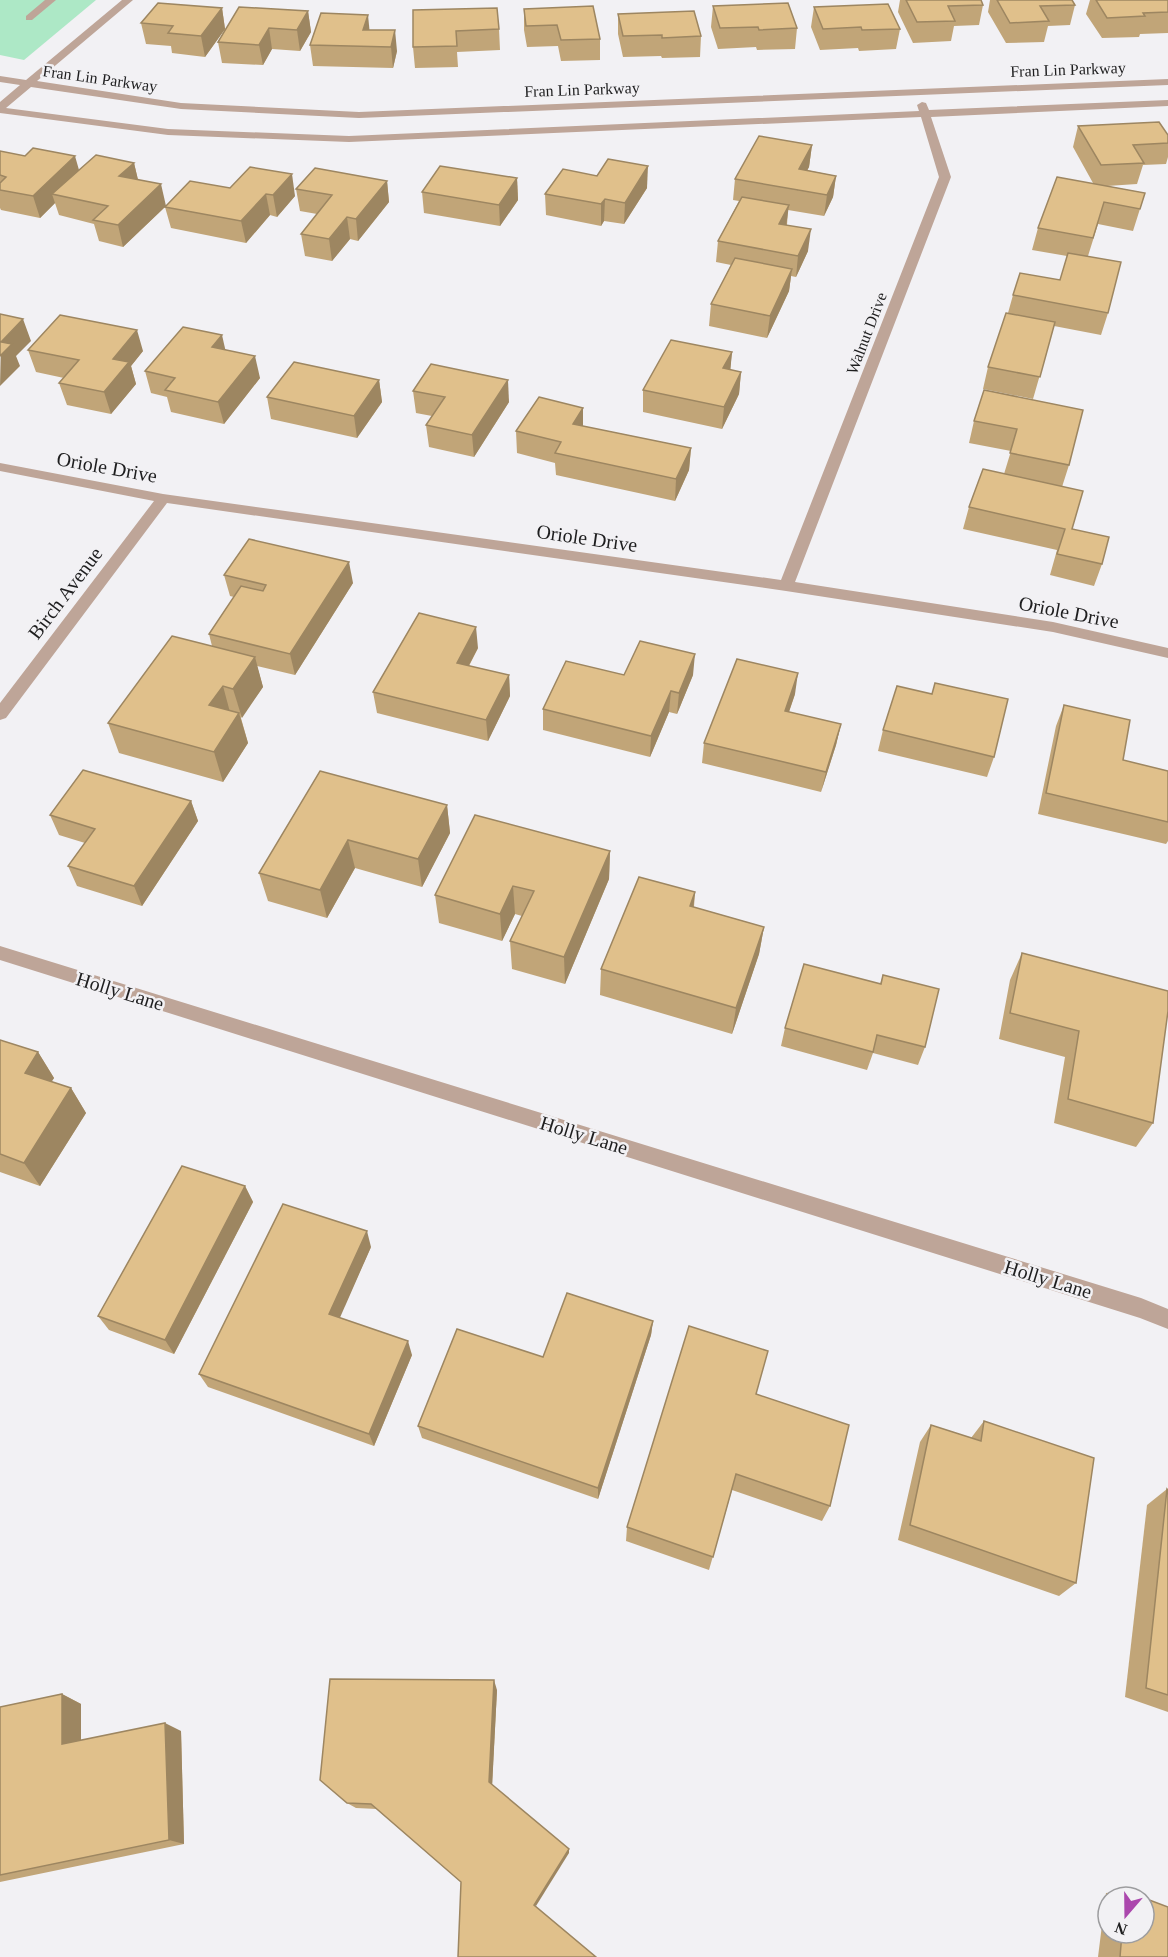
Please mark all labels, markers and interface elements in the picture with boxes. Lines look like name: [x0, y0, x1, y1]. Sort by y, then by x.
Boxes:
street label: Fran Lin Parkway: [1010, 59, 1126, 81]
street label: Fran Lin Parkway: [41, 62, 158, 96]
street label: Fran Lin Parkway: [524, 79, 640, 101]
street label: Walnut Drive: [843, 290, 890, 376]
street label: Oriole Drive: [55, 447, 159, 487]
street label: Oriole Drive: [535, 520, 639, 556]
street label: Birch Avenue: [23, 543, 107, 643]
street label: Oriole Drive: [1017, 592, 1121, 633]
street label: Holly Lane: [73, 967, 167, 1016]
street label: Holly Lane: [537, 1111, 631, 1160]
street label: Holly Lane: [1001, 1255, 1095, 1304]
north arrow: [1096, 1885, 1156, 1945]
text: N: [1112, 1919, 1129, 1939]

